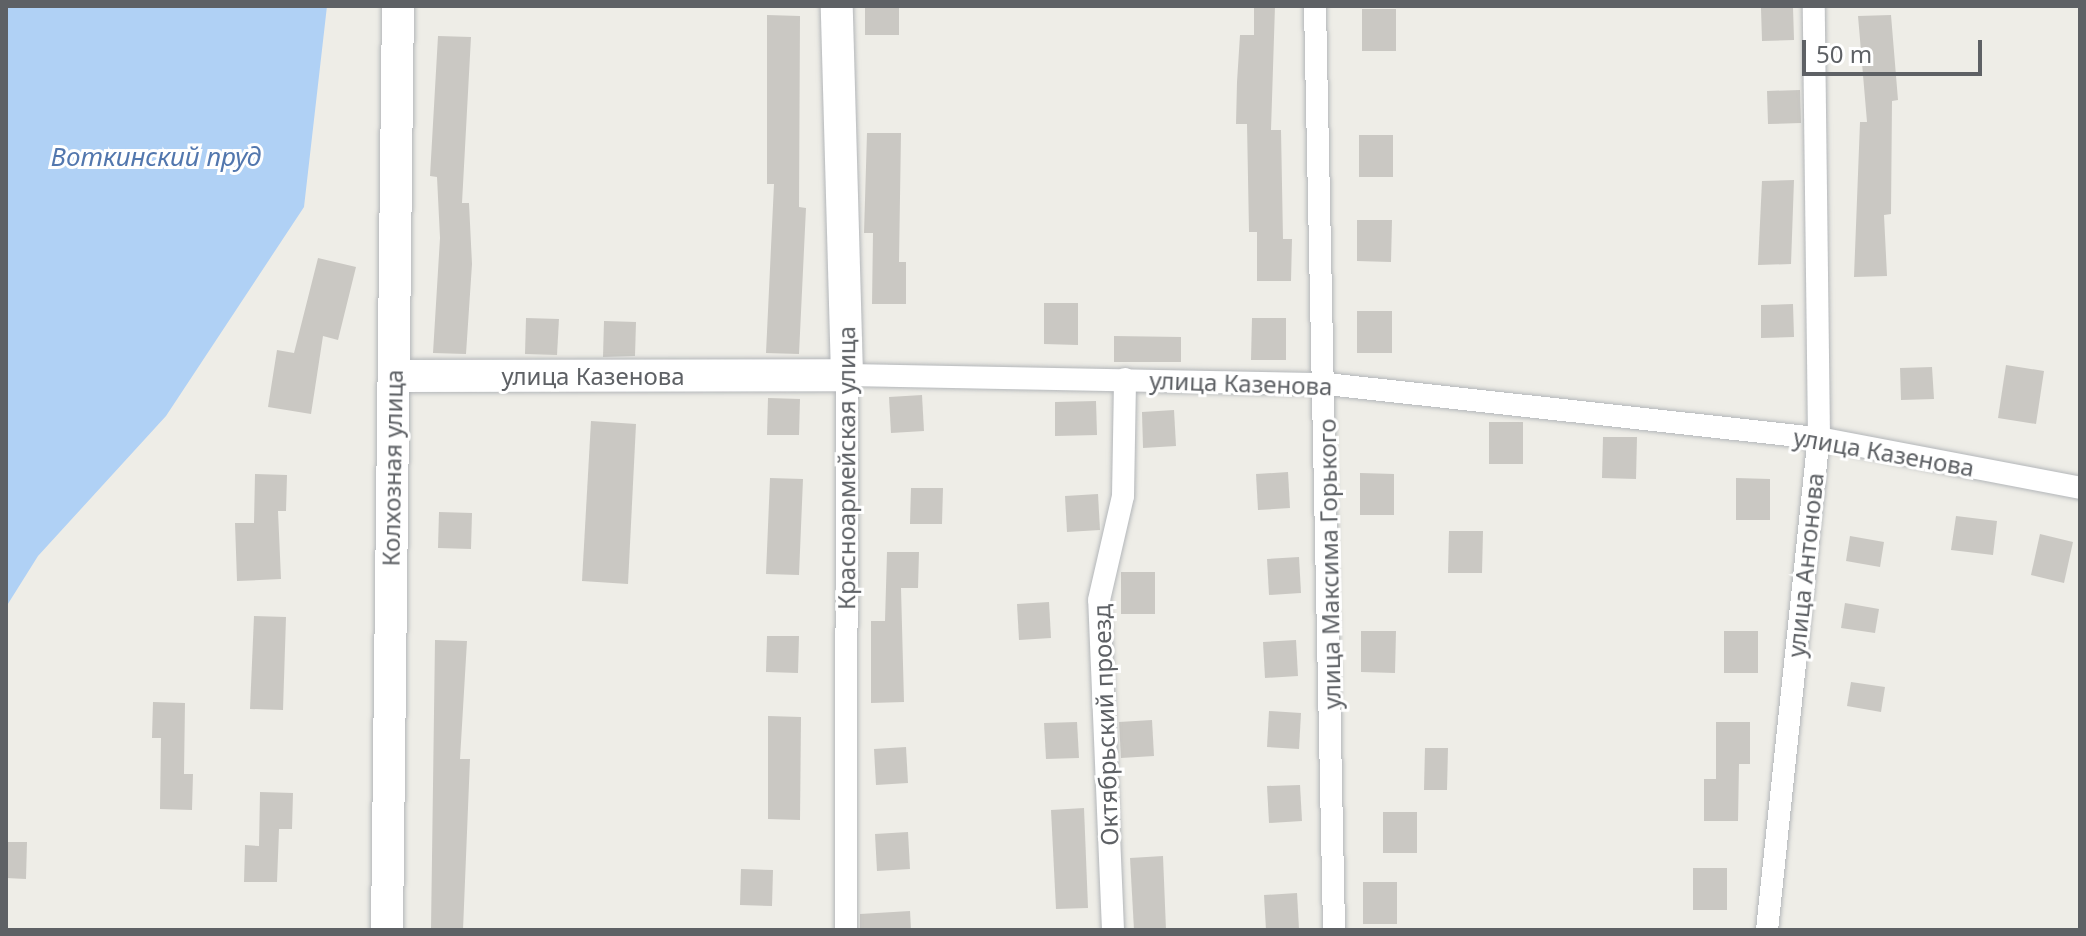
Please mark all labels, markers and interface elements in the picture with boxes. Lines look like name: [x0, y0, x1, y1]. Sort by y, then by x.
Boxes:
scale bar: [1806, 24, 1986, 74]
text: 50 m: [1816, 37, 1872, 70]
water label: Воткинский пруд: [51, 141, 261, 173]
street label: Красноармейская улица: [832, 326, 860, 610]
street label: улица Казенова: [501, 362, 685, 390]
street label: улица Казенова: [1149, 365, 1333, 401]
street label: Колхозная улица: [376, 369, 408, 567]
street label: улица Максима Горького: [1312, 418, 1346, 710]
street label: улица Казенова: [1791, 422, 1977, 482]
street label: улица Антонова: [1781, 471, 1829, 659]
street label: Октябрьский проезд: [1086, 604, 1124, 846]

